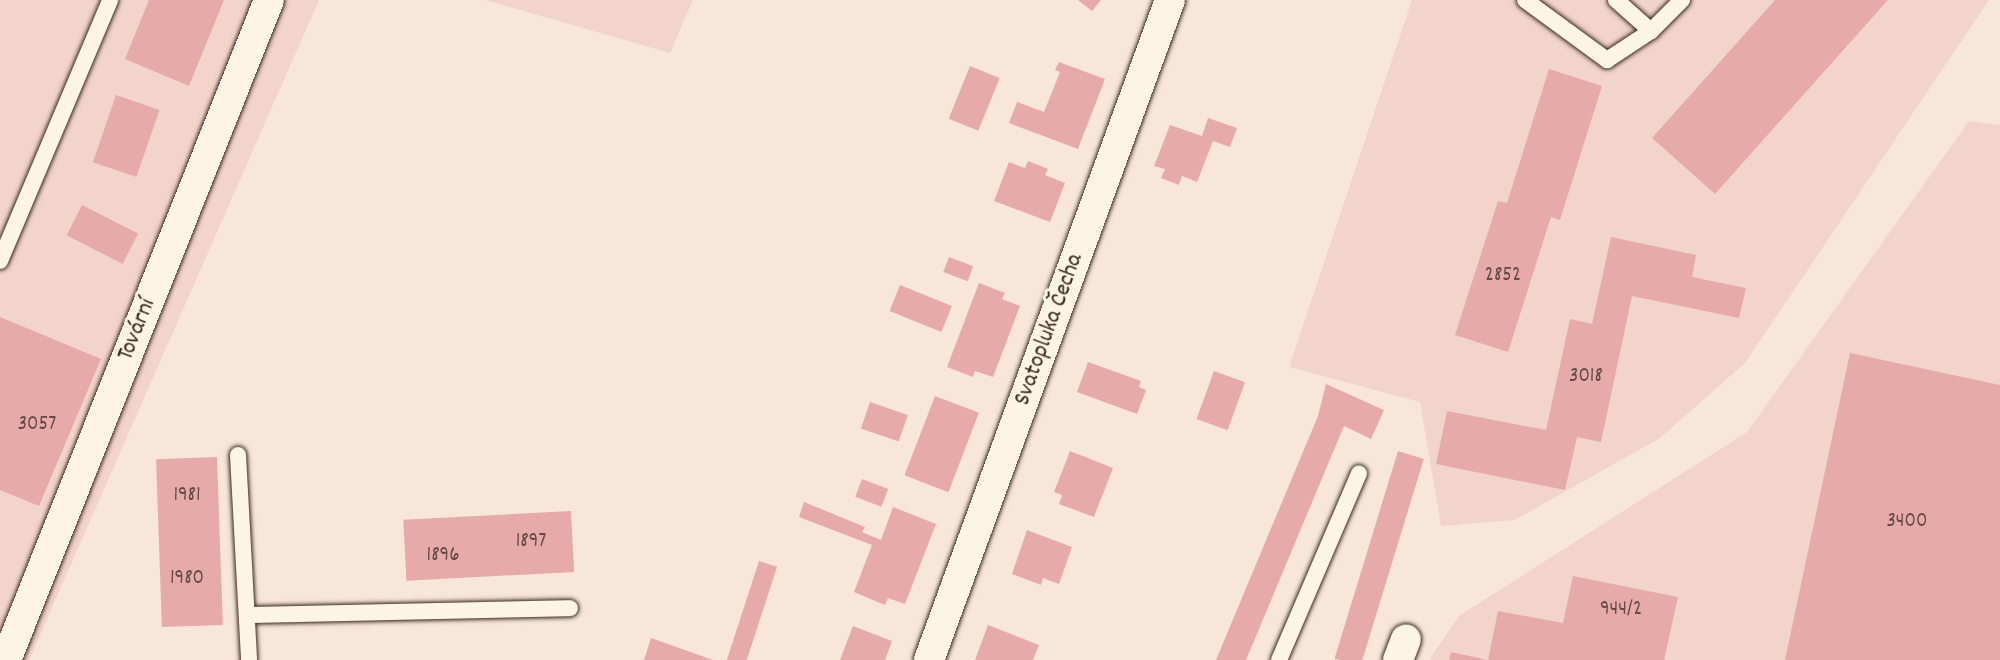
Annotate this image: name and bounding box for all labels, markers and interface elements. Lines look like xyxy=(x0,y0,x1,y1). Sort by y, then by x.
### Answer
street label: Svatopluka Čecha xyxy=(1009,250,1091,410)
house number: 2852 xyxy=(1485,263,1521,289)
street label: Tovární xyxy=(113,295,163,365)
house number: 3018 xyxy=(1569,364,1603,390)
house number: 3057 xyxy=(18,412,56,438)
house number: 1981 xyxy=(173,483,201,509)
house number: 3400 xyxy=(1887,509,1927,535)
house number: 1897 xyxy=(516,529,546,555)
house number: 1896 xyxy=(427,543,459,569)
house number: 1980 xyxy=(170,566,204,592)
house number: 944/2 xyxy=(1600,597,1642,623)

